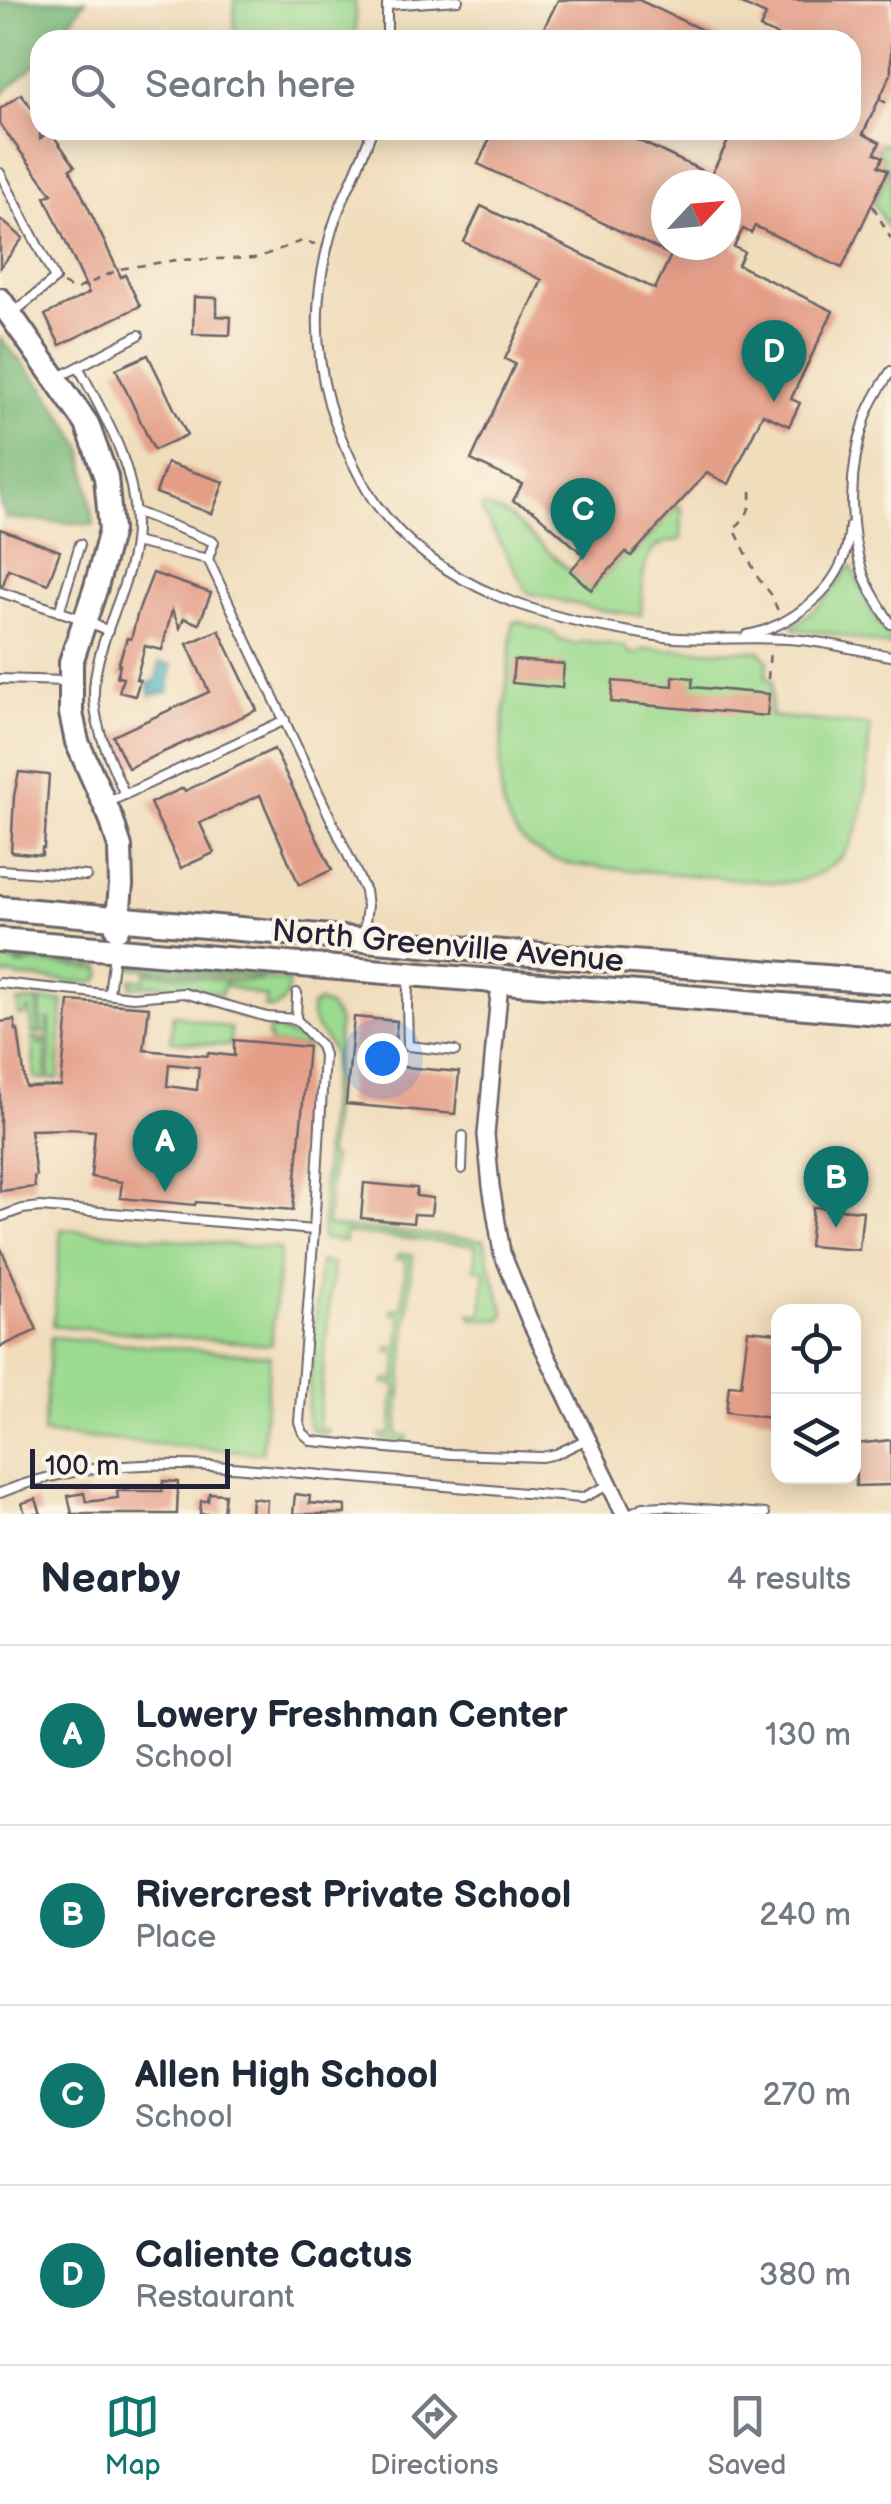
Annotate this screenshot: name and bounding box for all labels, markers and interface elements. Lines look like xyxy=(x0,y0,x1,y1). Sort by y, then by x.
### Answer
search box xyxy=(30,30,861,140)
icon: search xyxy=(65,58,120,113)
text: Search here xyxy=(145,63,356,108)
north arrow xyxy=(651,170,741,260)
pin: D xyxy=(742,320,806,402)
pin: C xyxy=(550,478,616,560)
street label: North Greenville Avenue xyxy=(270,912,625,981)
your location xyxy=(357,1033,408,1084)
pin: A xyxy=(132,1110,198,1192)
pin: B xyxy=(804,1146,868,1228)
map controls xyxy=(771,1304,861,1484)
button: locate xyxy=(771,1304,861,1394)
button: layers xyxy=(771,1394,861,1484)
scale bar xyxy=(30,1444,230,1488)
text: 100 m xyxy=(45,1450,119,1483)
text: Nearby xyxy=(40,1554,180,1605)
text: 4 results xyxy=(727,1560,851,1599)
text: Lowery Freshman Center xyxy=(135,1693,568,1738)
text: A xyxy=(63,1716,82,1755)
text: 130 m xyxy=(765,1716,851,1755)
text: School xyxy=(135,1738,233,1777)
text: Rivercrest Private School xyxy=(135,1873,571,1918)
text: B xyxy=(61,1896,84,1935)
text: 240 m xyxy=(759,1896,851,1935)
text: Place xyxy=(135,1918,216,1957)
text: Allen High School xyxy=(135,2053,438,2098)
text: C xyxy=(61,2076,84,2115)
text: 270 m xyxy=(762,2076,851,2115)
text: School xyxy=(135,2098,233,2137)
text: Caliente Cactus xyxy=(135,2233,412,2278)
text: D xyxy=(61,2256,84,2295)
text: 380 m xyxy=(759,2256,851,2295)
text: Restaurant xyxy=(135,2278,294,2317)
tab: Map xyxy=(105,2389,161,2482)
tab: Directions xyxy=(370,2389,499,2482)
tab: Saved xyxy=(708,2389,786,2482)

